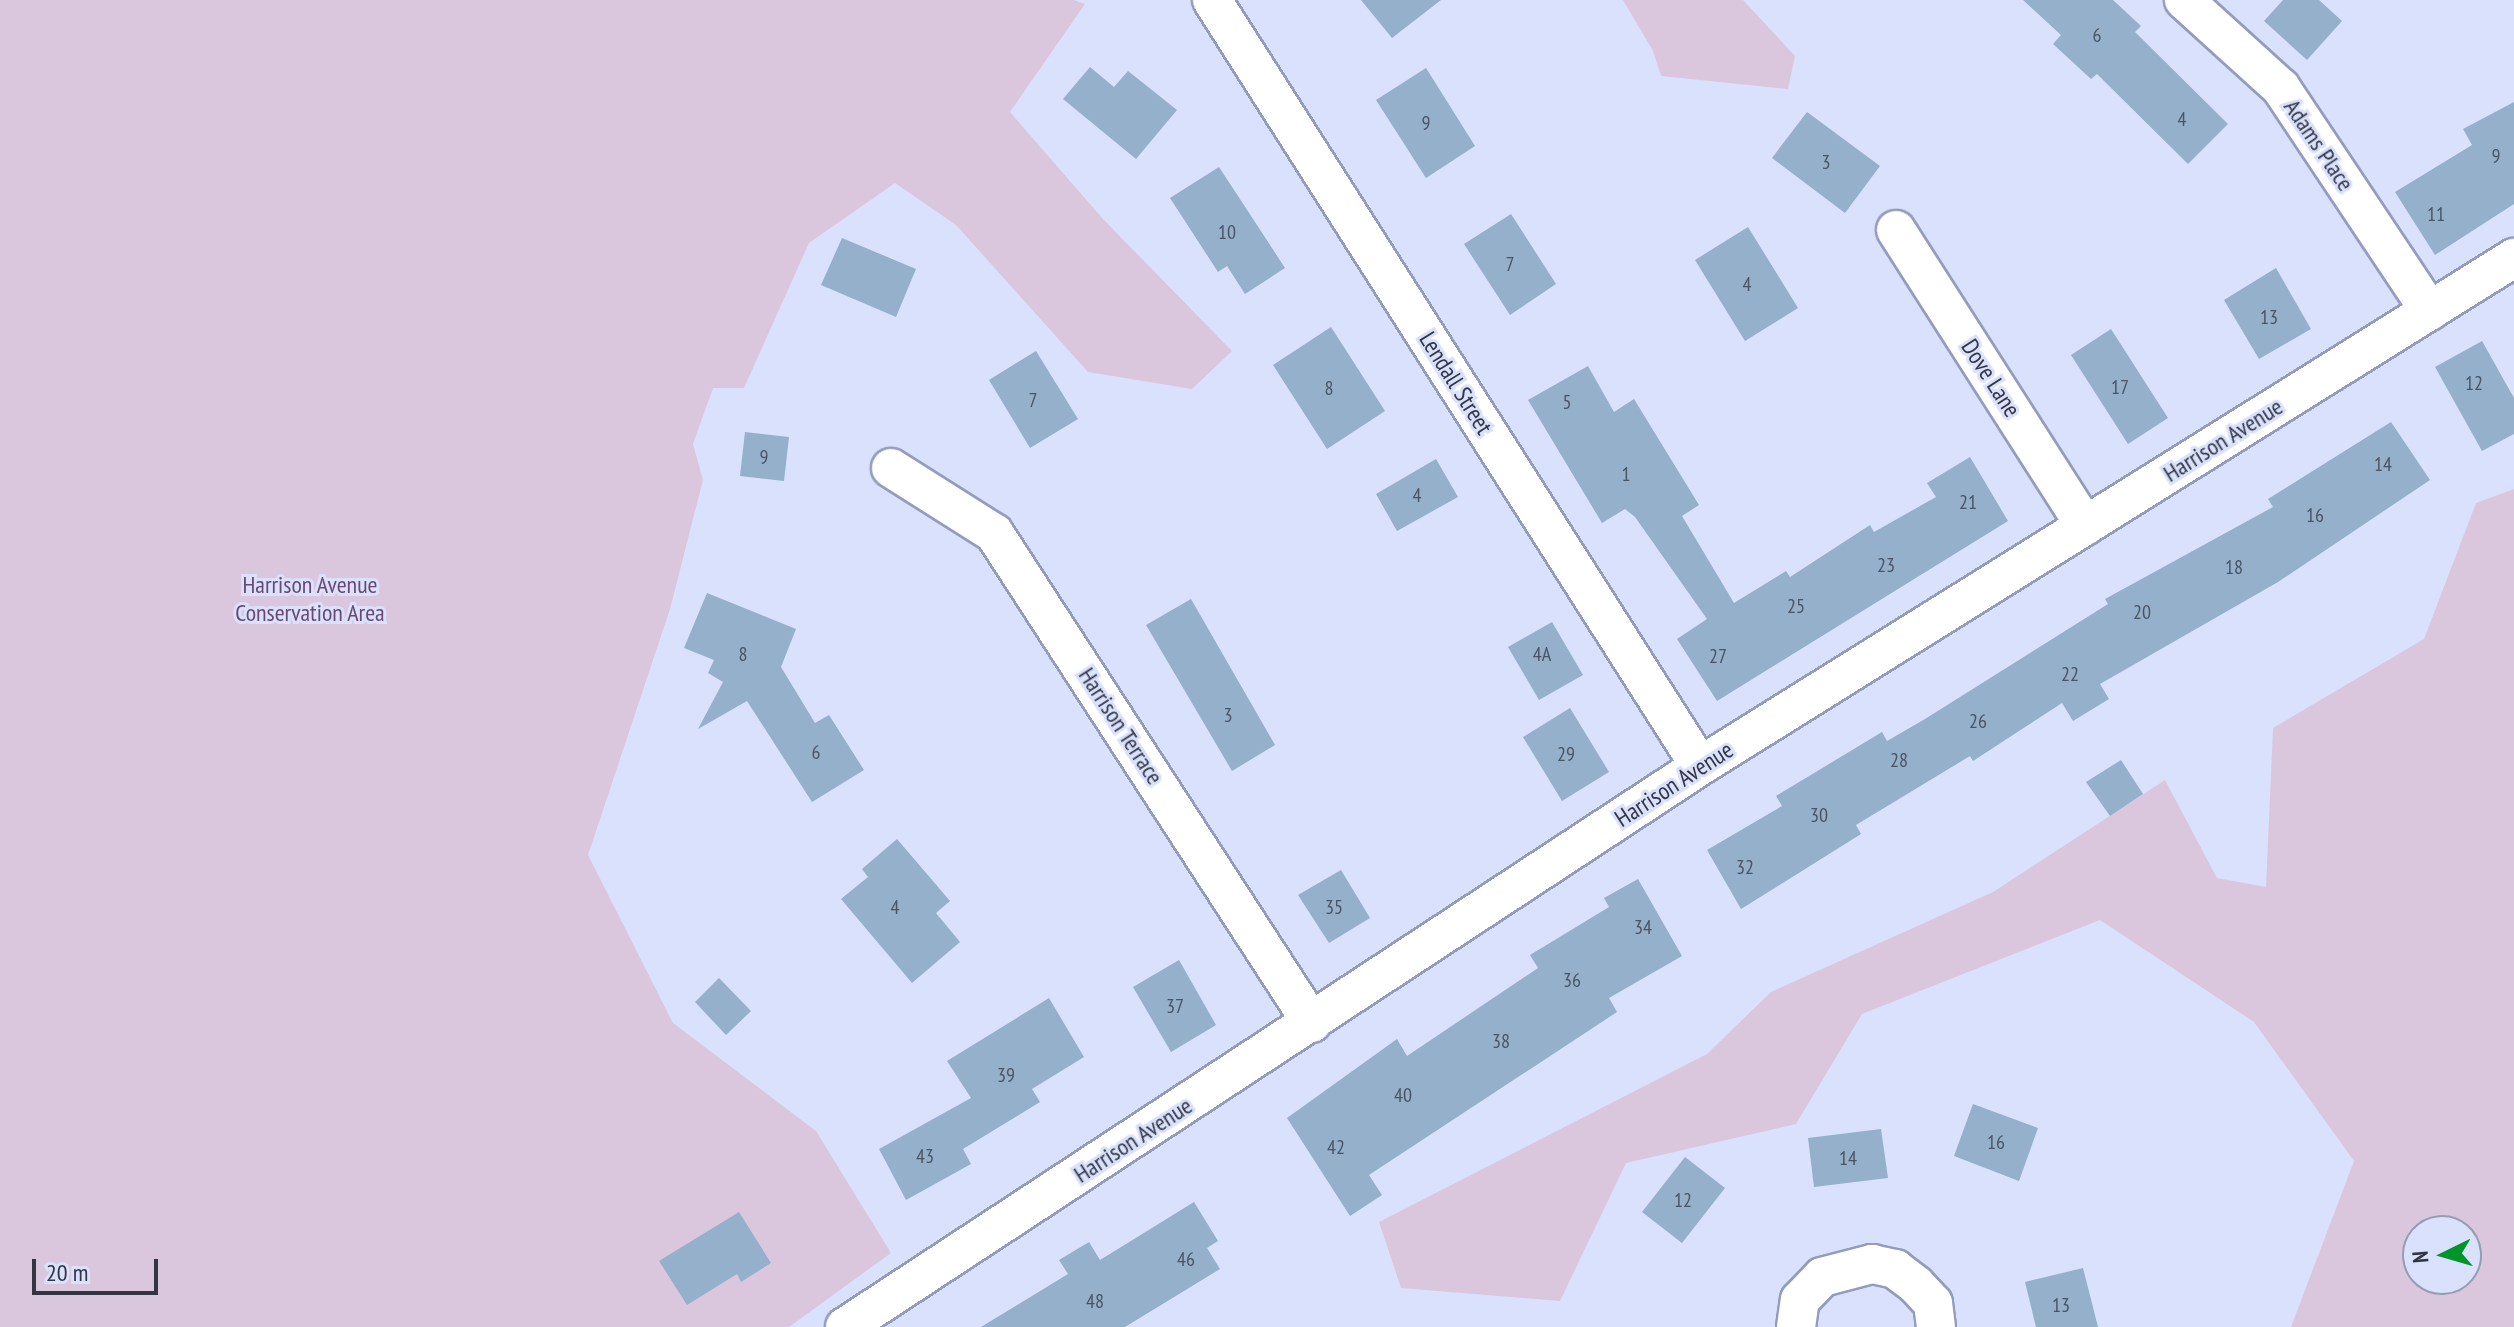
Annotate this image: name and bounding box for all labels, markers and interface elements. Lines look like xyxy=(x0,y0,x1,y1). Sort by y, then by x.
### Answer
house number: 6 xyxy=(2093,23,2101,47)
street label: Adams Place xyxy=(2278,94,2360,196)
house number: 4 xyxy=(2178,107,2186,131)
house number: 9 xyxy=(1422,111,1430,135)
house number: 9 xyxy=(2492,144,2500,168)
house number: 3 xyxy=(1822,150,1830,174)
house number: 11 xyxy=(2427,202,2445,226)
house number: 10 xyxy=(1218,220,1236,244)
house number: 7 xyxy=(1506,252,1514,276)
house number: 4 xyxy=(1743,272,1751,296)
house number: 13 xyxy=(2260,305,2278,329)
street label: Lendall Street xyxy=(1413,326,1499,440)
street label: Dove Lane xyxy=(1955,334,2027,422)
house number: 12 xyxy=(2465,371,2483,395)
house number: 17 xyxy=(2111,375,2129,399)
house number: 8 xyxy=(1325,376,1333,400)
house number: 7 xyxy=(1029,388,1037,412)
house number: 5 xyxy=(1563,390,1571,414)
street label: Harrison Avenue xyxy=(2158,392,2288,488)
house number: 9 xyxy=(760,445,768,469)
house number: 14 xyxy=(2374,452,2392,476)
house number: 1 xyxy=(1622,462,1630,486)
house number: 4 xyxy=(1413,483,1421,507)
house number: 21 xyxy=(1959,490,1977,514)
house number: 16 xyxy=(2306,503,2324,527)
house number: 23 xyxy=(1877,553,1895,577)
house number: 18 xyxy=(2225,555,2243,579)
park label: Harrison Avenue Conservation Area xyxy=(235,571,385,627)
house number: 25 xyxy=(1787,594,1805,618)
house number: 20 xyxy=(2133,600,2151,624)
house number: 8 xyxy=(739,642,747,666)
house number: 4A xyxy=(1533,642,1551,666)
house number: 27 xyxy=(1709,644,1727,668)
street label: Harrison Terrace xyxy=(1072,662,1170,790)
house number: 22 xyxy=(2061,662,2079,686)
house number: 3 xyxy=(1224,703,1232,727)
house number: 26 xyxy=(1969,709,1987,733)
street label: Harrison Avenue xyxy=(1609,735,1739,833)
house number: 6 xyxy=(812,740,820,764)
house number: 29 xyxy=(1557,742,1575,766)
house number: 28 xyxy=(1890,748,1908,772)
house number: 30 xyxy=(1810,803,1828,827)
house number: 32 xyxy=(1736,855,1754,879)
house number: 4 xyxy=(891,895,899,919)
house number: 35 xyxy=(1325,895,1343,919)
house number: 34 xyxy=(1634,915,1652,939)
house number: 36 xyxy=(1563,968,1581,992)
house number: 37 xyxy=(1166,994,1184,1018)
house number: 38 xyxy=(1492,1029,1510,1053)
house number: 39 xyxy=(997,1063,1015,1087)
house number: 40 xyxy=(1394,1083,1412,1107)
street label: Harrison Avenue xyxy=(1068,1091,1198,1189)
house number: 16 xyxy=(1987,1130,2005,1154)
house number: 42 xyxy=(1327,1135,1345,1159)
house number: 43 xyxy=(916,1144,934,1168)
house number: 14 xyxy=(1839,1146,1857,1170)
house number: 12 xyxy=(1674,1188,1692,1212)
north arrow xyxy=(2402,1215,2482,1295)
scale bar xyxy=(36,1243,162,1293)
house number: 46 xyxy=(1177,1247,1195,1271)
text: N xyxy=(2406,1250,2435,1264)
text: 20 m xyxy=(46,1257,88,1288)
house number: 48 xyxy=(1086,1289,1104,1313)
house number: 13 xyxy=(2052,1293,2070,1317)

